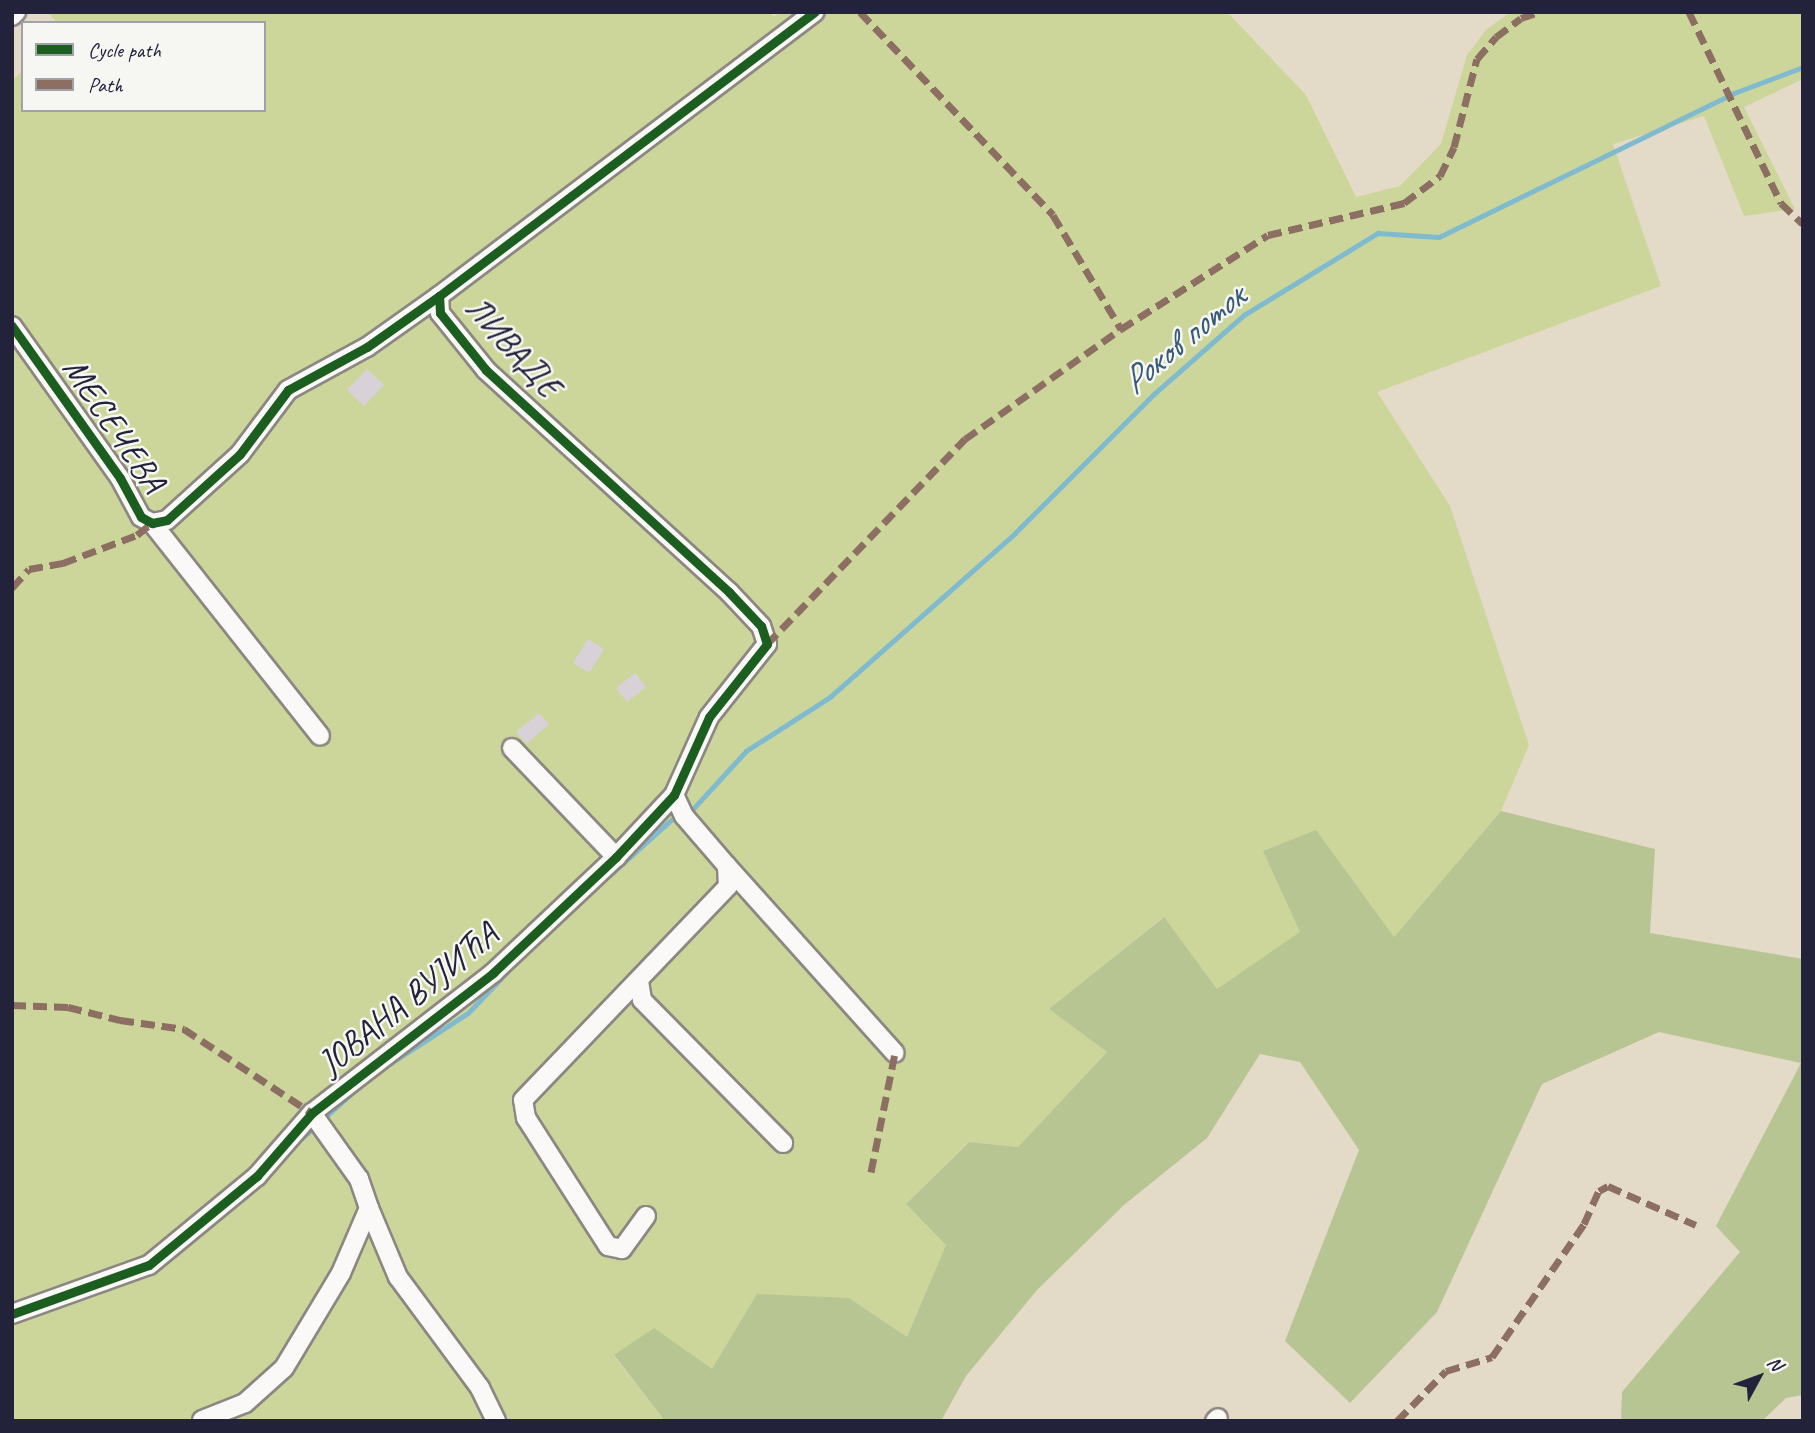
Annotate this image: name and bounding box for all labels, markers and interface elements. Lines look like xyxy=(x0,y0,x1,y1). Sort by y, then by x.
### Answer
legend xyxy=(21,21,266,112)
text: Cycle path xyxy=(88,37,161,63)
text: Path xyxy=(88,72,123,98)
water label: Роков поток xyxy=(1111,273,1255,405)
street label: ЛИВАДЕ xyxy=(456,287,570,407)
street label: МЕСЕЧЕВА xyxy=(54,349,174,501)
street label: ЈОВАНА ВУЈИЋА xyxy=(310,914,506,1084)
north arrow xyxy=(1724,1342,1794,1412)
text: N xyxy=(1762,1351,1788,1376)

